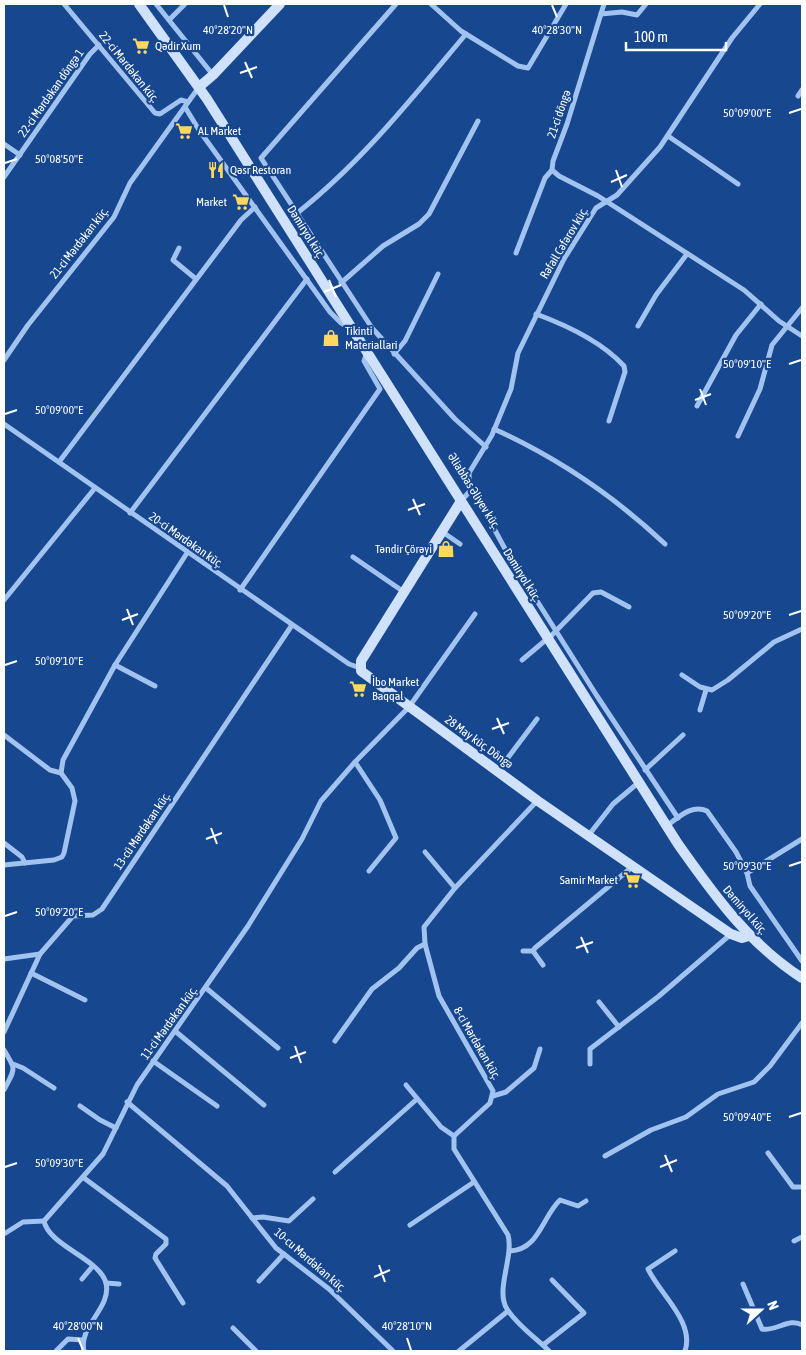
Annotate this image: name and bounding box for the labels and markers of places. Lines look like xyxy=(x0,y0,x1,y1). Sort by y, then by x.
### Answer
supermarket icon: Qədir Xum xyxy=(131,36,151,56)
place label: Qədir Xum xyxy=(155,39,201,53)
supermarket icon: AL Market xyxy=(174,121,194,141)
place label: AL Market xyxy=(198,124,242,138)
restaurant icon: Qəsr Restoran xyxy=(206,160,226,180)
place label: Qəsr Restoran xyxy=(230,163,291,177)
supermarket icon: Market xyxy=(231,192,251,212)
place label: Market xyxy=(196,195,228,209)
place label: Tikinti Materiallari xyxy=(345,324,398,352)
shop icon: Tikinti Materiallari xyxy=(321,328,341,348)
shop icon: Təndir Çörəyi xyxy=(436,539,456,559)
place label: Təndir Çörəyi xyxy=(375,542,432,556)
place label: İbo Market Baqqal xyxy=(372,675,420,703)
supermarket icon: İbo Market Baqqal xyxy=(348,679,368,699)
supermarket icon: Samir Market xyxy=(622,870,642,890)
place label: Samir Market xyxy=(560,873,619,887)

